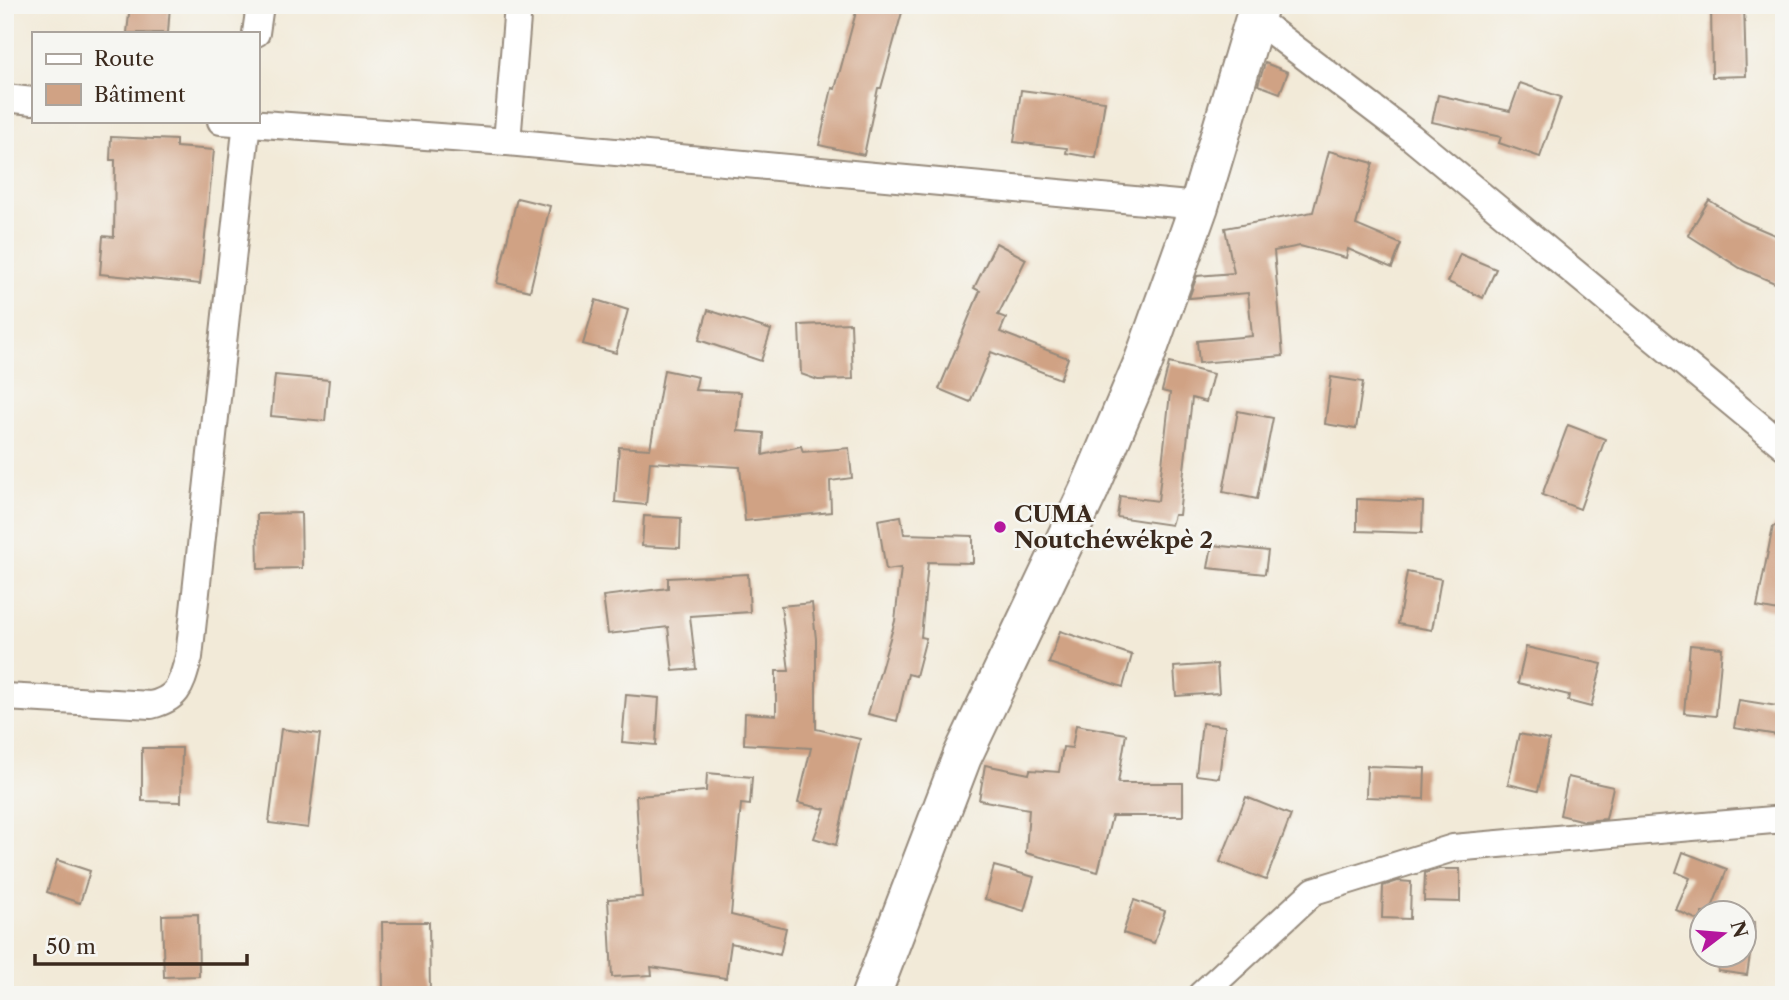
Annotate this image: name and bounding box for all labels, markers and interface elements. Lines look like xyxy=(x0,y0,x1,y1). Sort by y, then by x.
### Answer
legend xyxy=(32,32,259,122)
text: Route xyxy=(94,46,154,71)
text: Bâtiment xyxy=(94,82,186,107)
place label: CUMA Noutchéwékpè 2 xyxy=(1014,500,1213,554)
marker: CUMA Noutchéwékpè 2 xyxy=(992,519,1008,535)
north arrow xyxy=(1688,898,1758,968)
text: N xyxy=(1726,918,1752,941)
scale bar xyxy=(35,923,247,967)
text: 50 m xyxy=(46,934,96,959)

